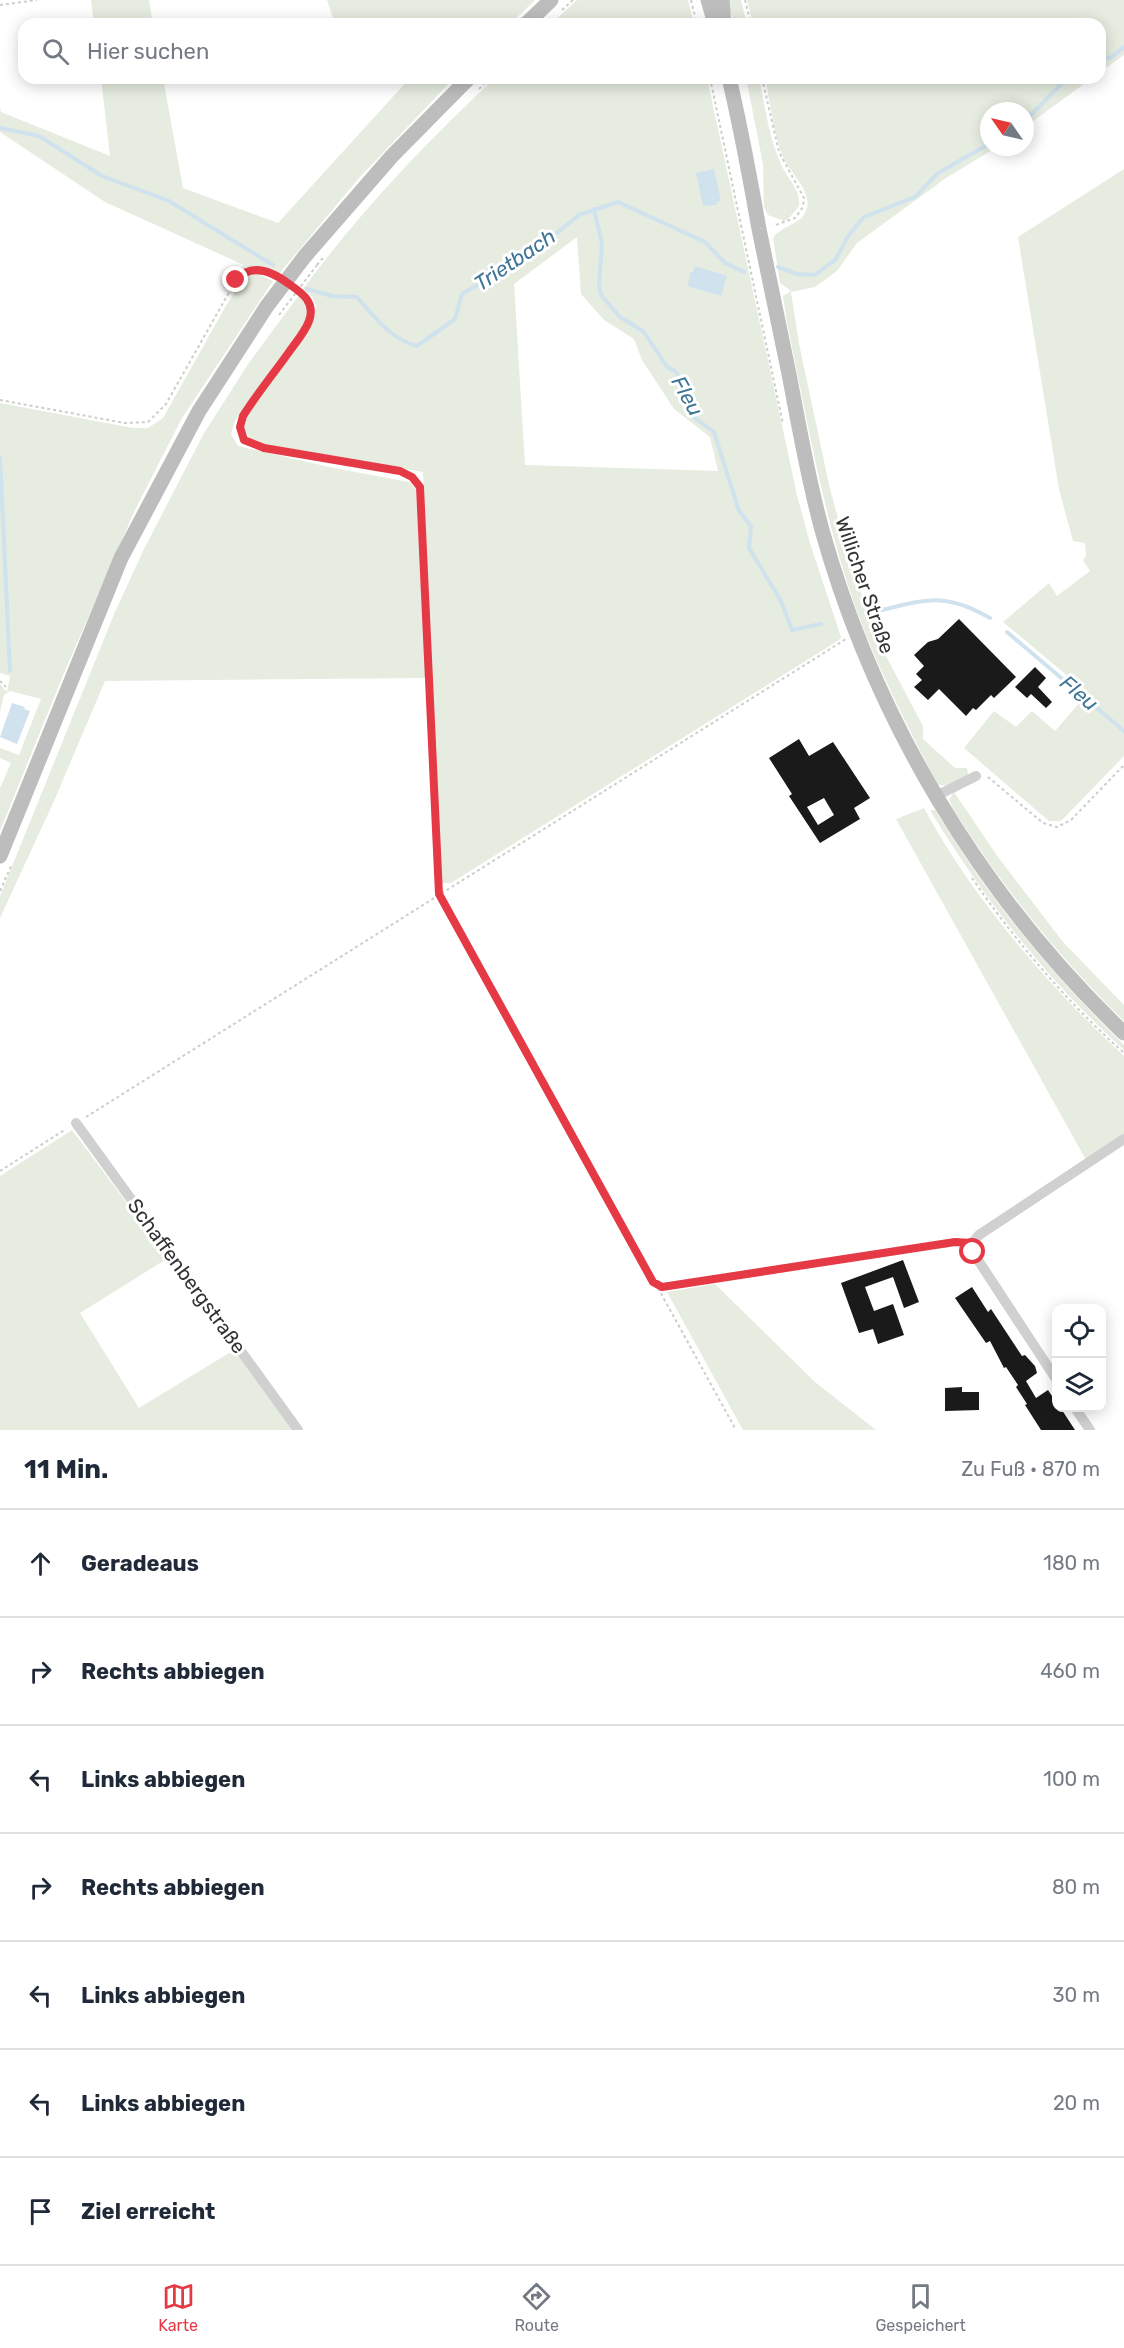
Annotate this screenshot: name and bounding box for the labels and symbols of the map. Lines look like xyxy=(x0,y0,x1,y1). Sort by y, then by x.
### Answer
north arrow xyxy=(980,102,1034,156)
water label: Trietbach xyxy=(469,223,560,296)
route end xyxy=(222,266,248,292)
water label: Fleu xyxy=(666,371,709,420)
street label: Willicher Straße xyxy=(830,513,900,657)
water label: Fleu xyxy=(1055,670,1104,716)
street label: Schaffenbergstraße xyxy=(123,1194,251,1358)
route start xyxy=(959,1238,985,1264)

